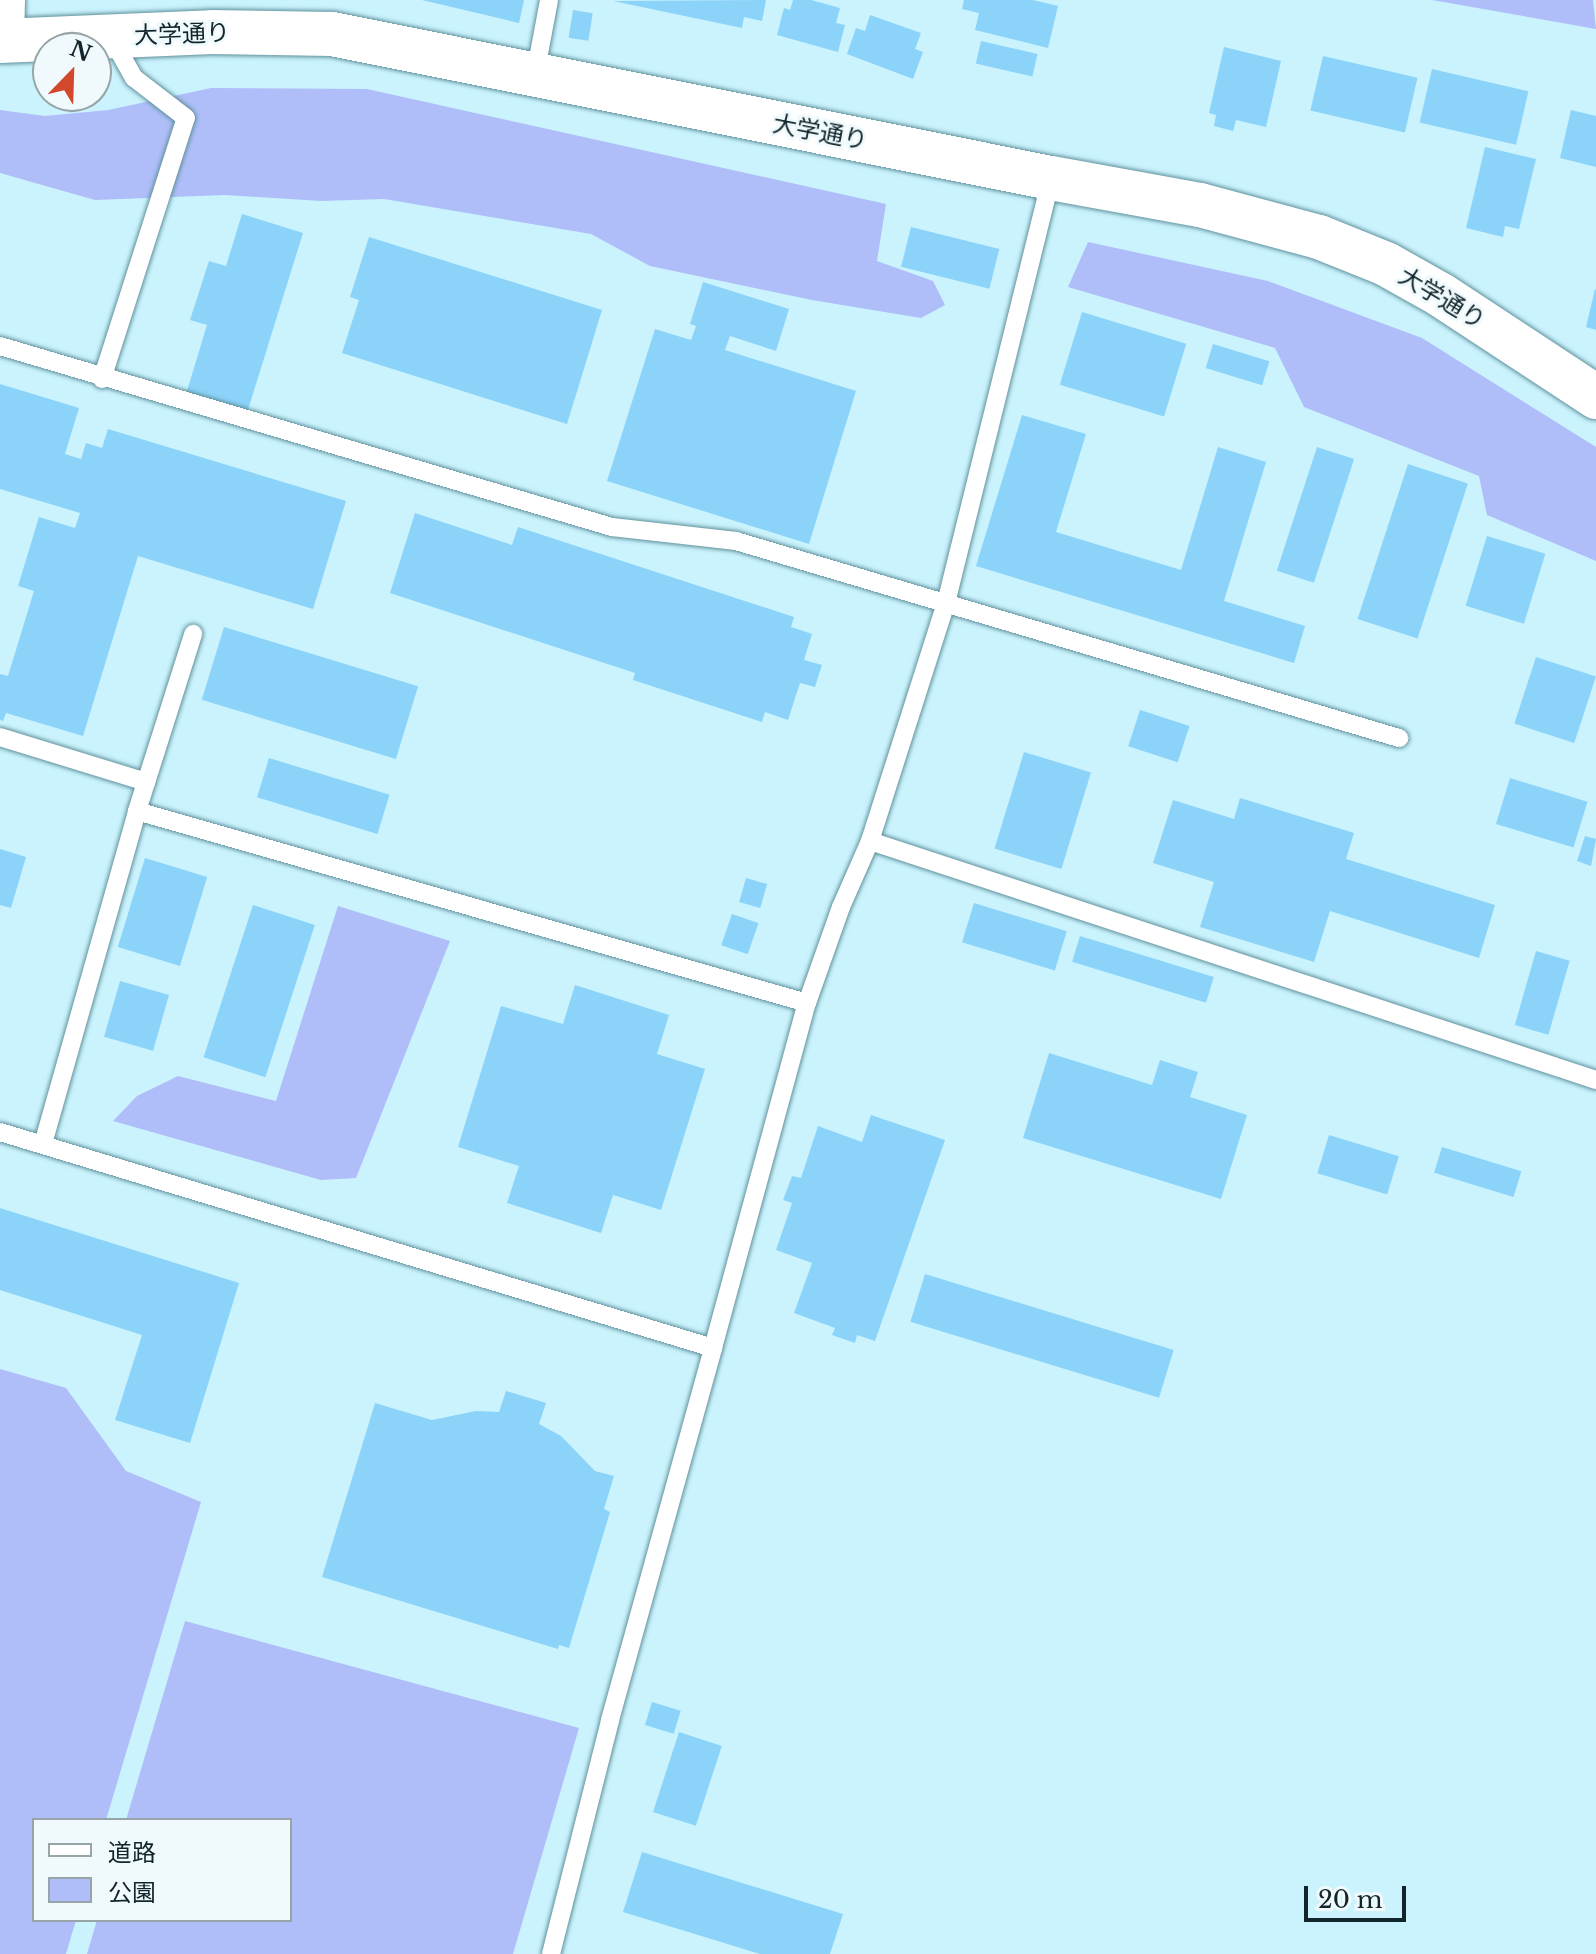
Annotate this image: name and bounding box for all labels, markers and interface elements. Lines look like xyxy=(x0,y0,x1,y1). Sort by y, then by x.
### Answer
street label: 大学通り xyxy=(134,18,230,50)
north arrow xyxy=(32,32,112,112)
text: N xyxy=(66,35,96,68)
street label: 大学通り xyxy=(770,109,870,155)
street label: 大学通り xyxy=(1393,261,1491,335)
legend xyxy=(32,1818,292,1922)
text: 道路 xyxy=(108,1838,156,1867)
scale bar xyxy=(1308,1870,1410,1920)
text: 公園 xyxy=(108,1878,156,1907)
text: 20 m xyxy=(1318,1885,1383,1914)

